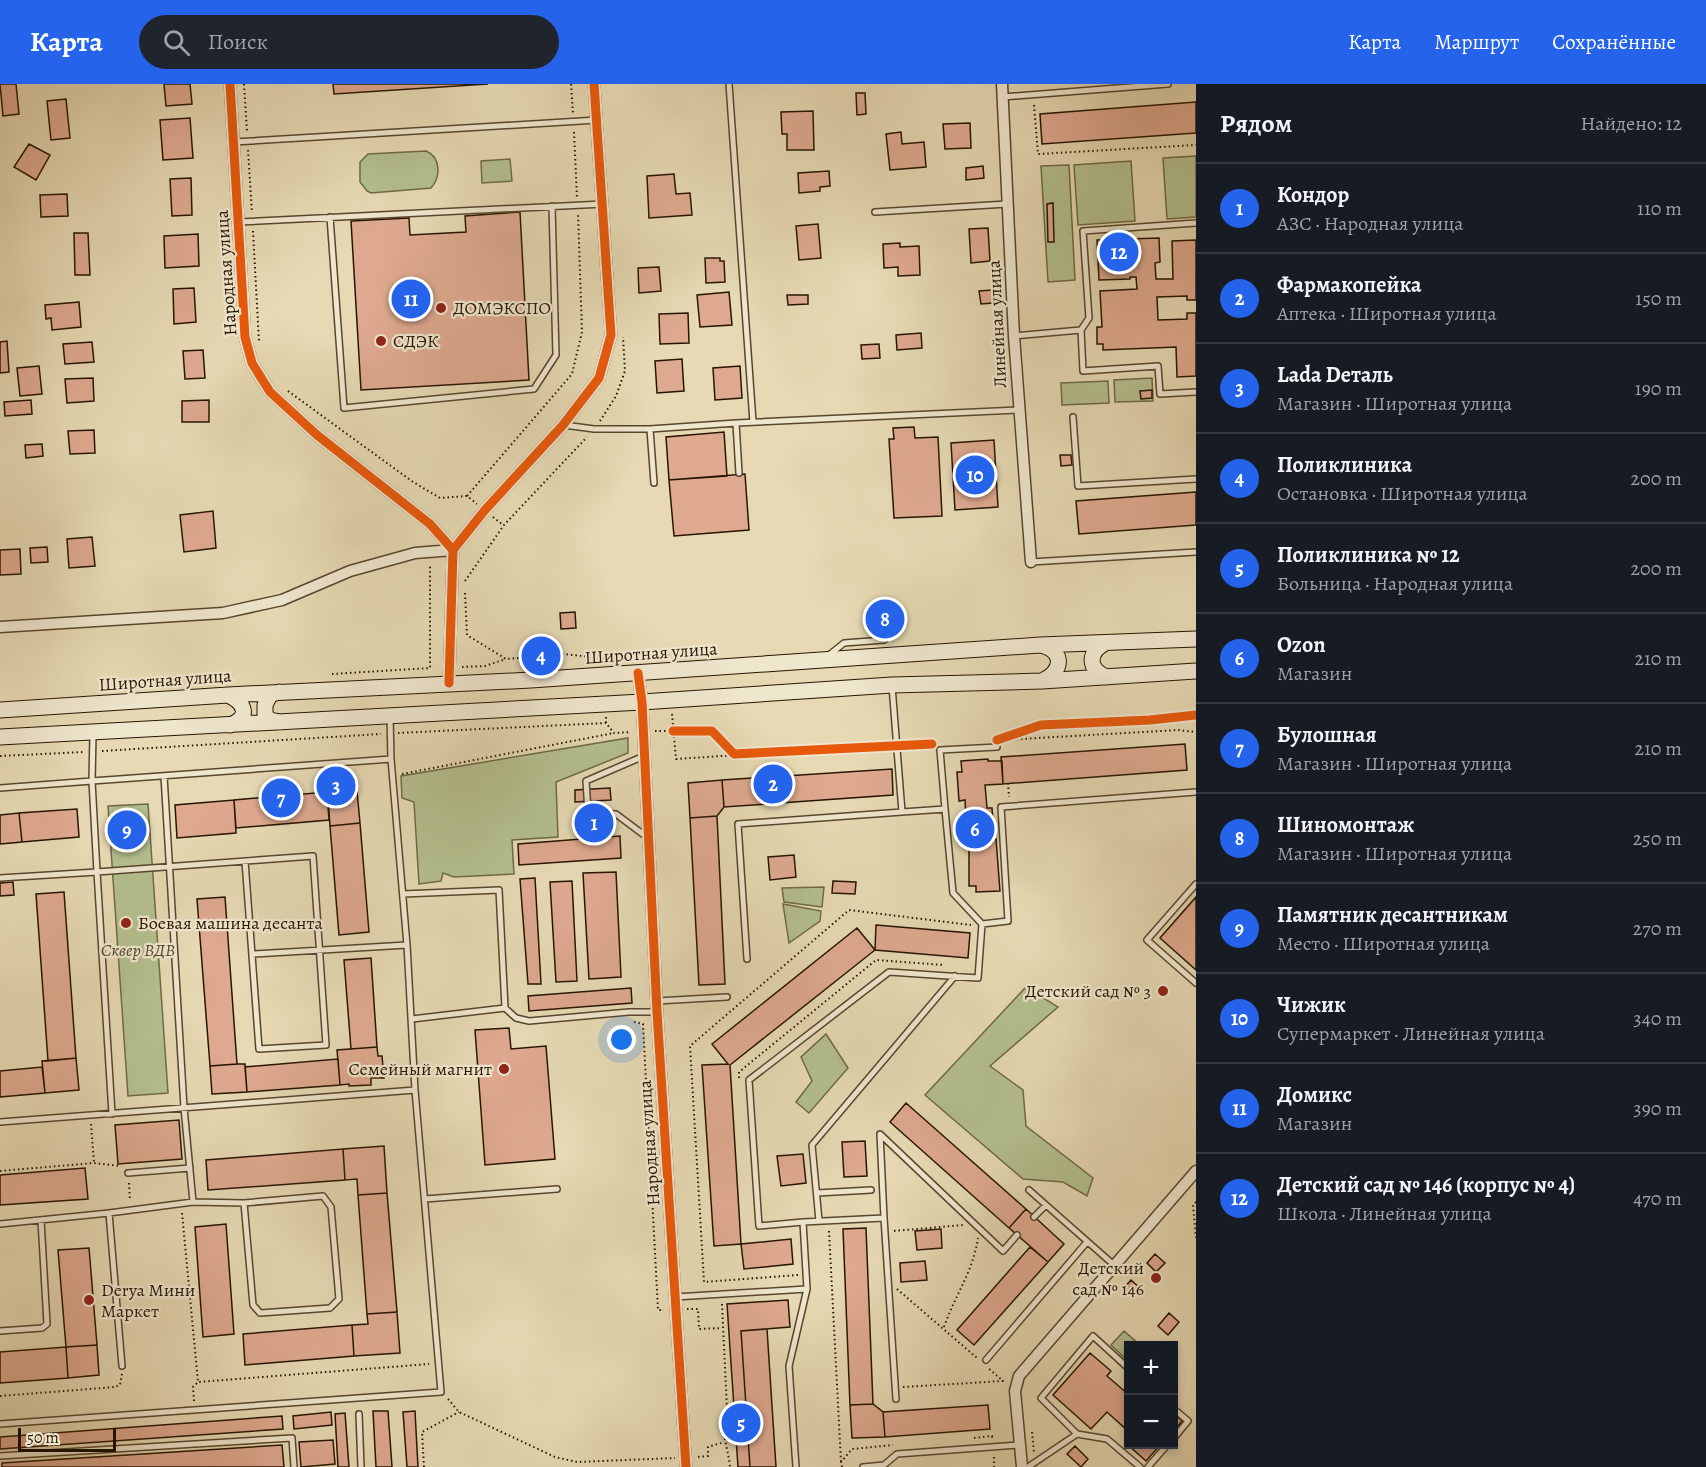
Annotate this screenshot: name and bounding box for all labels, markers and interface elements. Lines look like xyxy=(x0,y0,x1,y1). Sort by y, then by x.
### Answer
search box xyxy=(139,15,559,69)
text: Карта xyxy=(30,23,103,61)
icon: search xyxy=(160,26,193,59)
text: Поиск xyxy=(208,27,268,57)
text: Карта xyxy=(1348,28,1401,56)
text: Маршрут xyxy=(1434,28,1519,56)
text: Сохранённые xyxy=(1552,28,1676,56)
text: Рядом xyxy=(1220,106,1292,141)
text: Найдено: 12 xyxy=(1581,110,1682,137)
text: Кондор xyxy=(1277,180,1349,210)
text: 1 xyxy=(1236,195,1243,222)
text: 110 m xyxy=(1637,195,1682,222)
street label: Народная улица xyxy=(210,209,242,337)
text: АЗС · Народная улица xyxy=(1277,210,1464,237)
pin: 12 xyxy=(1100,230,1138,274)
street label: Линейная улица xyxy=(982,259,1012,389)
text: Фармакопейка xyxy=(1277,270,1421,300)
pin: 11 xyxy=(392,276,430,322)
text: 2 xyxy=(1235,285,1244,312)
text: 150 m xyxy=(1635,285,1682,312)
place label: ДОМЭКСПО xyxy=(453,296,551,320)
text: Аптека · Широтная улица xyxy=(1277,300,1497,327)
marker: ДОМЭКСПО xyxy=(434,301,448,315)
place label: СДЭК xyxy=(393,329,439,353)
marker: СДЭК xyxy=(374,334,388,348)
text: Lada Dеталь xyxy=(1277,360,1393,390)
text: 3 xyxy=(1235,375,1244,402)
text: 190 m xyxy=(1635,375,1682,402)
text: Магазин · Широтная улица xyxy=(1277,390,1512,417)
text: Поликлиника xyxy=(1277,450,1412,480)
pin: 10 xyxy=(956,452,994,498)
text: 4 xyxy=(1235,465,1244,492)
text: 200 m xyxy=(1631,465,1682,492)
text: Остановка · Широтная улица xyxy=(1277,480,1528,507)
text: Поликлиника № 12 xyxy=(1277,540,1460,570)
text: 5 xyxy=(1235,555,1244,582)
text: 200 m xyxy=(1631,555,1682,582)
text: Больница · Народная улица xyxy=(1277,570,1513,597)
pin: 8 xyxy=(866,596,904,642)
text: Ozon xyxy=(1277,630,1326,660)
pin: 4 xyxy=(522,634,560,678)
street label: Широтная улица xyxy=(584,636,719,670)
text: 6 xyxy=(1235,645,1244,672)
text: 210 m xyxy=(1634,645,1682,672)
text: Магазин xyxy=(1277,660,1352,687)
street label: Широтная улица xyxy=(98,663,233,697)
text: Булошная xyxy=(1277,720,1377,750)
text: 7 xyxy=(1235,735,1244,762)
text: 210 m xyxy=(1634,735,1682,762)
text: Магазин · Широтная улица xyxy=(1277,750,1512,777)
pin: 2 xyxy=(754,762,792,806)
pin: 3 xyxy=(316,764,356,808)
pin: 7 xyxy=(262,776,300,820)
pin: 1 xyxy=(574,800,614,846)
pin: 6 xyxy=(956,806,994,852)
pin: 9 xyxy=(108,808,146,852)
text: Шиномонтаж xyxy=(1277,810,1414,840)
text: 8 xyxy=(1235,825,1244,852)
text: 250 m xyxy=(1633,825,1682,852)
text: Магазин · Широтная улица xyxy=(1277,840,1512,867)
text: Памятник десантникам xyxy=(1277,900,1508,930)
place label: Боевая машина десанта xyxy=(138,911,324,935)
text: 9 xyxy=(1235,915,1244,942)
text: 270 m xyxy=(1633,915,1682,942)
marker: Боевая машина десанта xyxy=(119,916,133,930)
text: Место · Широтная улица xyxy=(1277,930,1490,957)
park label: Сквер ВДВ xyxy=(101,938,175,962)
place label: Детский сад № 3 xyxy=(1025,979,1151,1003)
marker: Детский сад № 3 xyxy=(1156,984,1170,998)
text: Чижик xyxy=(1277,990,1346,1020)
text: 10 xyxy=(1231,1005,1248,1032)
text: 340 m xyxy=(1633,1005,1682,1032)
text: Супермаркет · Линейная улица xyxy=(1277,1020,1545,1047)
your location xyxy=(607,1025,636,1054)
place label: Семейный магнит xyxy=(349,1057,492,1081)
marker: Семейный магнит xyxy=(497,1062,511,1076)
street label: Народная улица xyxy=(633,1079,665,1207)
text: Домикс xyxy=(1277,1080,1352,1110)
text: 11 xyxy=(1232,1095,1247,1122)
text: 390 m xyxy=(1633,1095,1682,1122)
text: Магазин xyxy=(1277,1110,1352,1137)
text: Детский сад № 146 (корпус № 4) xyxy=(1277,1170,1575,1200)
text: 12 xyxy=(1231,1185,1248,1212)
text: 470 m xyxy=(1633,1185,1682,1212)
text: Школа · Линейная улица xyxy=(1277,1200,1492,1227)
place label: Детский сад № 146 xyxy=(1072,1256,1144,1301)
marker: Детский сад № 146 xyxy=(1149,1271,1163,1285)
place label: Derya Мини Маркет xyxy=(101,1278,195,1323)
marker: Derya Мини Маркет xyxy=(82,1293,96,1307)
map controls xyxy=(1124,1341,1178,1449)
button: + xyxy=(1124,1341,1178,1395)
button: − xyxy=(1124,1395,1178,1449)
pin: 5 xyxy=(722,1400,760,1446)
scale bar xyxy=(18,1425,116,1452)
text: 50 m xyxy=(27,1427,59,1449)

